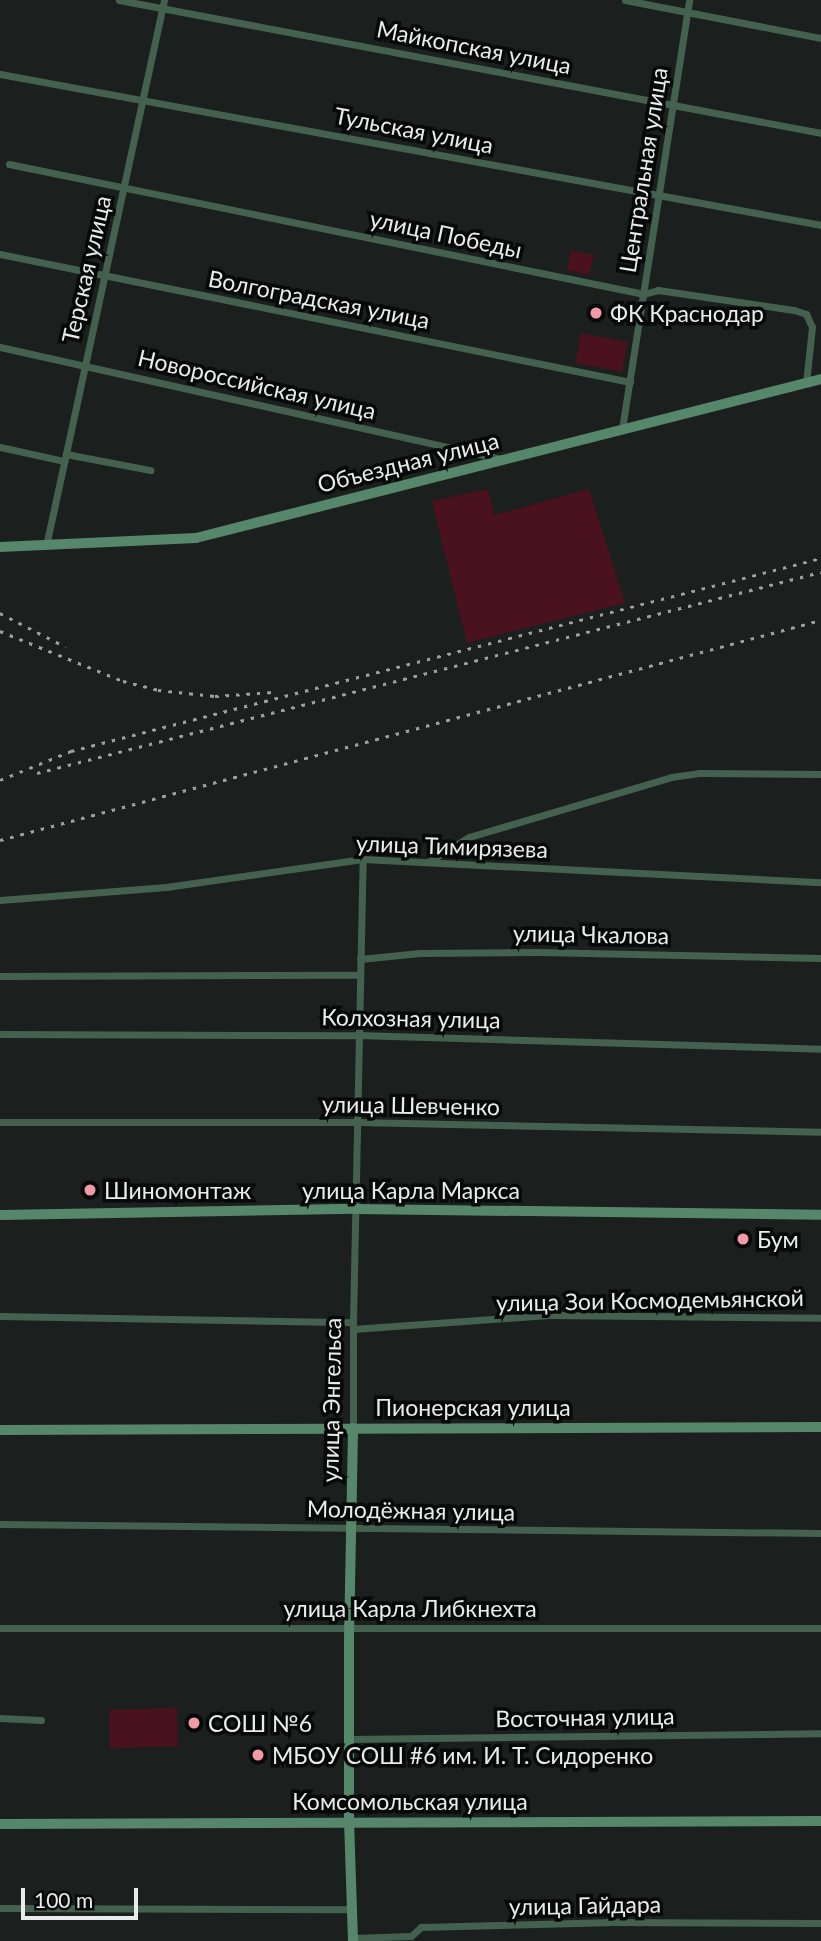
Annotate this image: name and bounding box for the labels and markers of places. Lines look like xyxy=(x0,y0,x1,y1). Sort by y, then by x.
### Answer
place label: ФК Краснодар xyxy=(610,299,764,327)
marker: ФК Краснодар xyxy=(588,305,604,321)
place label: Шиномонтаж xyxy=(104,1176,251,1204)
marker: Шиномонтаж xyxy=(82,1182,98,1198)
place label: Бум xyxy=(757,1225,799,1253)
marker: Бум xyxy=(735,1231,751,1247)
place label: СОШ №6 xyxy=(208,1709,312,1737)
marker: СОШ №6 xyxy=(186,1715,202,1731)
place label: МБОУ СОШ #6 им. И. Т. Сидоренко xyxy=(272,1741,653,1769)
marker: МБОУ СОШ #6 им. И. Т. Сидоренко xyxy=(250,1747,266,1763)

